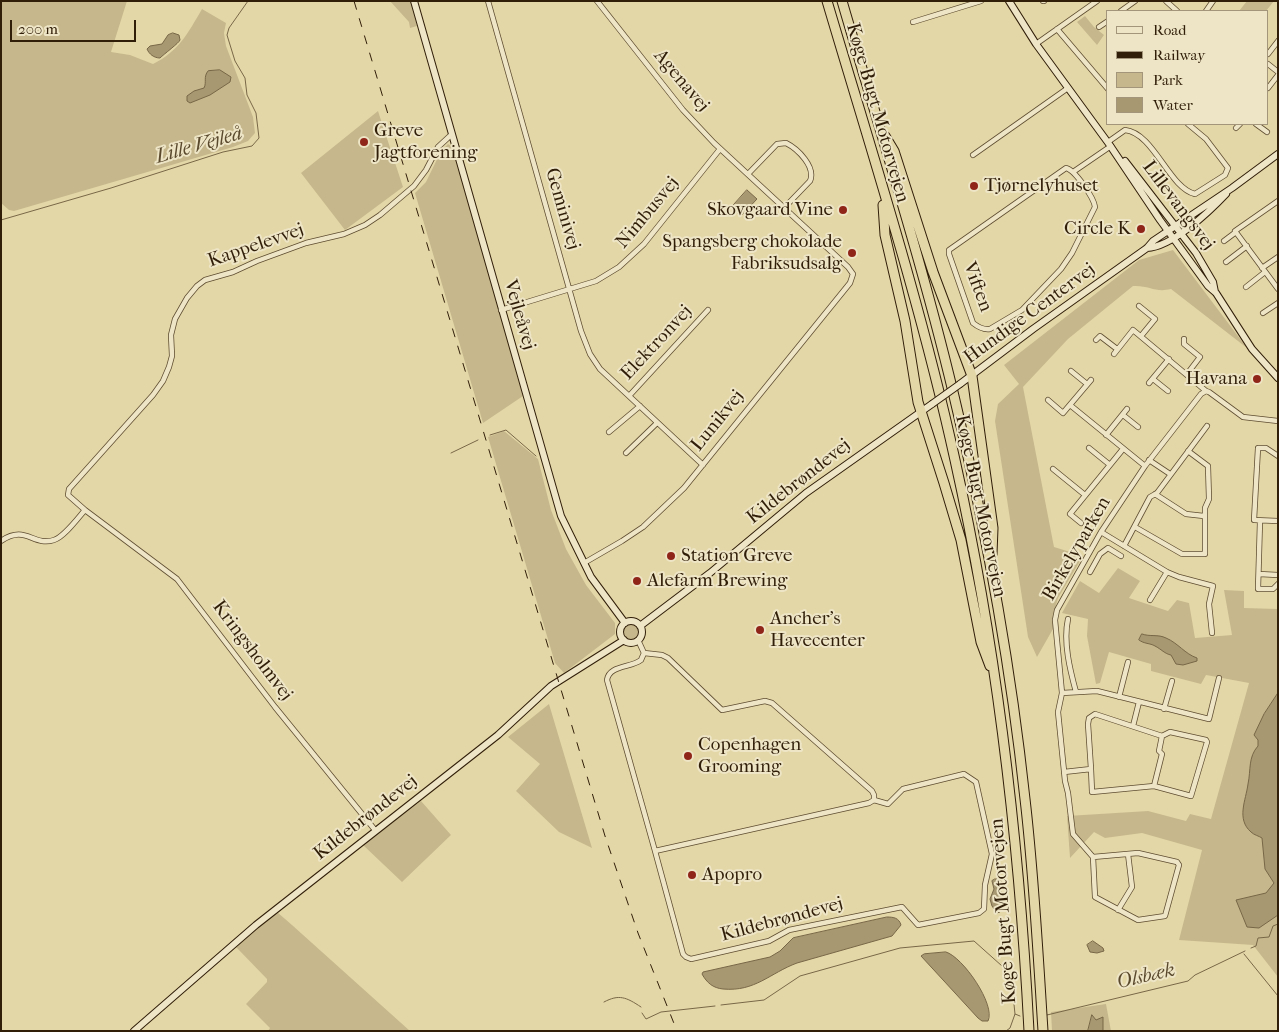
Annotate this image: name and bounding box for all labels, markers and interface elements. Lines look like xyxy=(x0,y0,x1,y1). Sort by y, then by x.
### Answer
scale bar xyxy=(12,10,139,42)
legend xyxy=(1106,10,1269,125)
text: 200 m xyxy=(18,20,58,38)
street label: Køge Bugt Motorvejen xyxy=(840,20,914,206)
text: Road xyxy=(1153,21,1186,39)
street label: Agenavej xyxy=(648,45,714,117)
text: Railway xyxy=(1153,46,1205,64)
text: Park xyxy=(1153,71,1183,89)
text: Water xyxy=(1153,96,1193,114)
place label: Greve Jagtforening xyxy=(374,120,477,164)
water label: Lille Vejleå xyxy=(153,122,245,170)
marker: Greve Jagtforening xyxy=(358,136,370,148)
street label: Lillevangsvej xyxy=(1137,157,1219,255)
street label: Geminivej xyxy=(539,165,585,253)
street label: Nimbusvej xyxy=(611,173,685,253)
place label: Tjørnelyhuset xyxy=(984,175,1099,197)
marker: Tjørnelyhuset xyxy=(968,180,980,192)
place label: Skovgaard Vine xyxy=(707,199,833,221)
marker: Skovgaard Vine xyxy=(837,204,849,216)
place label: Circle K xyxy=(1064,218,1131,240)
street label: Kappelevvej xyxy=(205,219,307,273)
marker: Circle K xyxy=(1135,223,1147,235)
place label: Spangsberg chokolade Fabriksudsalg xyxy=(662,231,842,275)
marker: Spangsberg chokolade Fabriksudsalg xyxy=(846,247,858,259)
street label: Viften xyxy=(957,259,997,315)
street label: Hundige Centervej xyxy=(960,259,1100,369)
street label: Vejleåvej xyxy=(498,277,540,353)
street label: Elektronvej xyxy=(617,301,697,385)
place label: Havana xyxy=(1186,368,1247,390)
marker: Havana xyxy=(1251,373,1263,385)
street label: Lunikvej xyxy=(686,386,750,456)
street label: Køge Bugt Motorvejen xyxy=(950,413,1010,599)
street label: Kildebrøndevej xyxy=(743,434,855,530)
street label: Birkelyparken xyxy=(1038,493,1116,605)
place label: Station Greve xyxy=(681,545,792,567)
marker: Station Greve xyxy=(665,550,677,562)
place label: Alefarm Brewing xyxy=(647,570,787,592)
marker: Alefarm Brewing xyxy=(631,575,643,587)
street label: Kringsholmvej xyxy=(207,596,297,706)
place label: Ancher's Havecenter xyxy=(770,608,865,652)
marker: Ancher's Havecenter xyxy=(754,624,766,636)
place label: Copenhagen Grooming xyxy=(698,734,801,778)
marker: Copenhagen Grooming xyxy=(682,750,694,762)
street label: Kildebrøndevej xyxy=(310,770,422,866)
street label: Køge Bugt Motorvejen xyxy=(986,817,1022,1005)
place label: Apopro xyxy=(702,864,762,886)
marker: Apopro xyxy=(686,869,698,881)
street label: Kildebrøndevej xyxy=(718,893,846,947)
water label: Olsbæk xyxy=(1115,959,1177,995)

